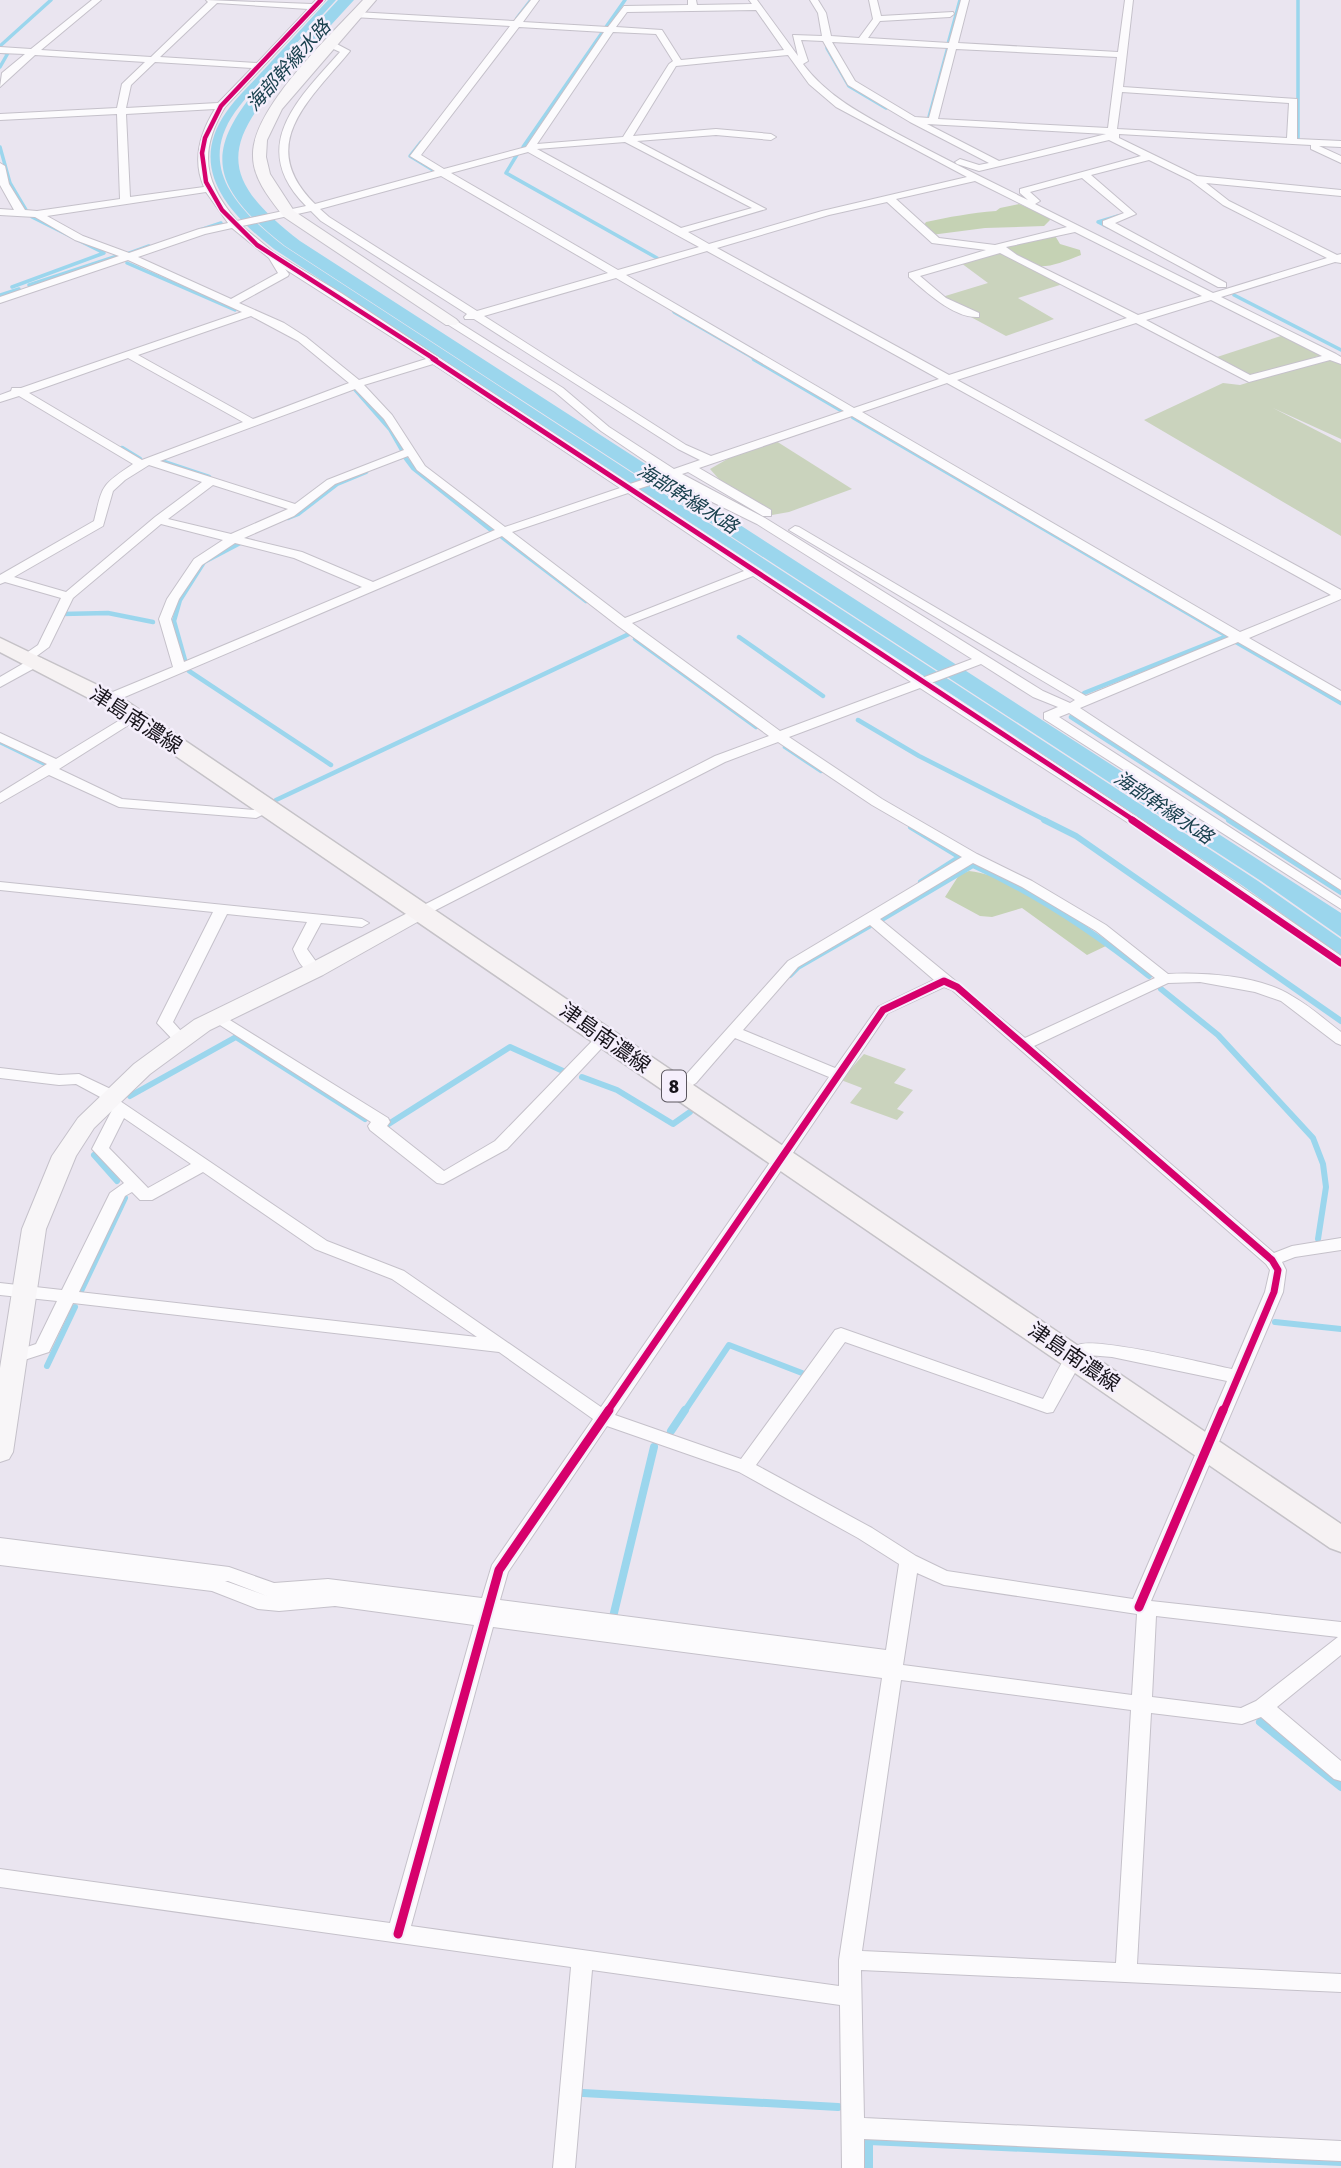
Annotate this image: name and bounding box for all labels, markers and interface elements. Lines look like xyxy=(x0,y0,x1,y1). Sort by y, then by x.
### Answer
water label: 海部幹線水路 xyxy=(242,14,337,116)
water label: 海部幹線水路 xyxy=(633,458,744,540)
street label: 津島南濃線 xyxy=(85,681,187,759)
water label: 海部幹線水路 xyxy=(1109,766,1219,851)
street label: 津島南濃線 xyxy=(555,997,655,1079)
road number: 8 xyxy=(662,1070,686,1102)
street label: 津島南濃線 xyxy=(1023,1317,1125,1397)

